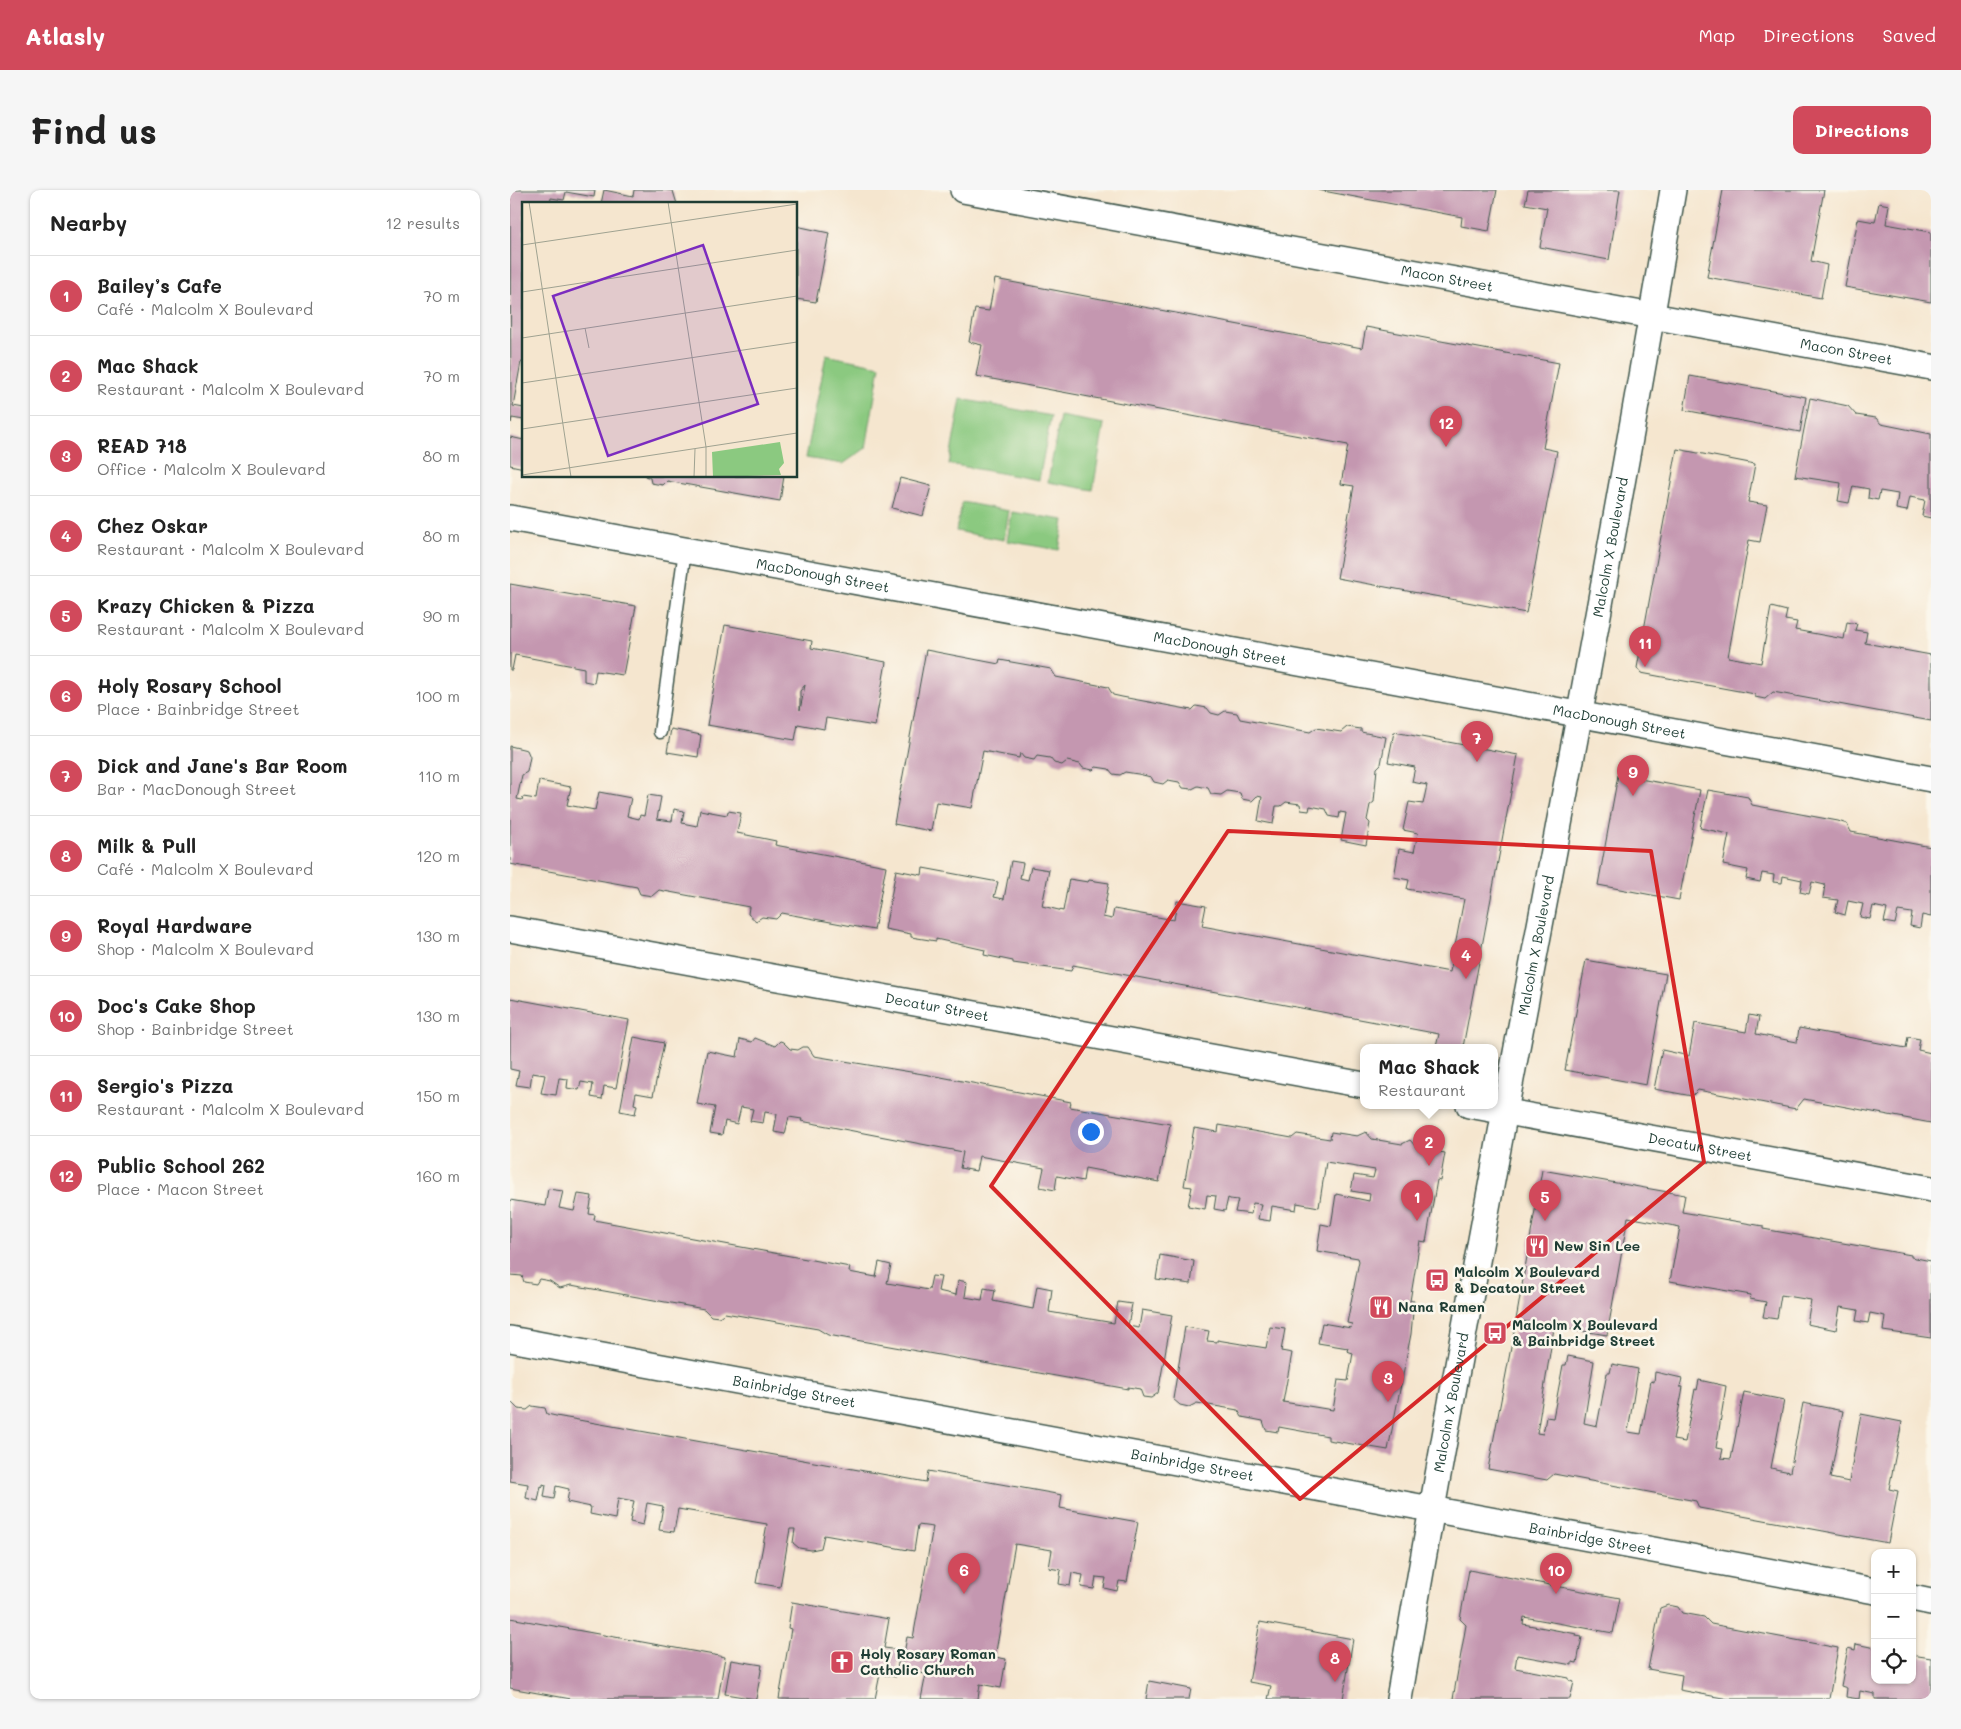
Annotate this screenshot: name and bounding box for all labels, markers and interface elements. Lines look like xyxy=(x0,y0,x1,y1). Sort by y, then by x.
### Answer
text: Atlasly xyxy=(25,20,105,51)
text: Map xyxy=(1698,23,1735,47)
text: Directions xyxy=(1763,23,1855,47)
text: Saved xyxy=(1883,23,1936,47)
button: Directions xyxy=(1793,106,1931,154)
text: Find us xyxy=(30,107,157,153)
inset map xyxy=(522,202,798,478)
text: Nearby xyxy=(50,209,127,236)
text: 12 results xyxy=(386,212,460,233)
street label: Macon Street xyxy=(1399,260,1495,296)
text: Bailey’s Cafe xyxy=(97,273,222,298)
text: 1 xyxy=(62,285,70,306)
text: 70 m xyxy=(423,285,460,306)
text: Café · Malcolm X Boulevard xyxy=(97,298,313,319)
street label: Macon Street xyxy=(1799,333,1894,369)
text: Mac Shack xyxy=(97,353,198,378)
text: 2 xyxy=(62,365,70,386)
text: 70 m xyxy=(423,365,460,386)
text: Restaurant · Malcolm X Boulevard xyxy=(97,378,364,399)
pin: 12 xyxy=(1430,406,1462,447)
text: READ 718 xyxy=(97,433,187,458)
text: 3 xyxy=(61,445,71,466)
text: 80 m xyxy=(423,445,460,466)
text: Office · Malcolm X Boulevard xyxy=(97,458,326,479)
street label: Malcolm X Boulevard xyxy=(1588,476,1632,619)
text: Chez Oskar xyxy=(97,513,208,538)
text: 4 xyxy=(61,525,71,546)
text: 80 m xyxy=(423,525,460,546)
text: Restaurant · Malcolm X Boulevard xyxy=(97,538,364,559)
street label: MacDonough Street xyxy=(755,553,891,596)
text: Krazy Chicken & Pizza xyxy=(97,593,315,618)
text: 5 xyxy=(61,605,71,626)
text: 90 m xyxy=(423,605,460,626)
text: Restaurant · Malcolm X Boulevard xyxy=(97,618,364,639)
street label: MacDonough Street xyxy=(1152,626,1288,669)
pin: 11 xyxy=(1629,626,1661,667)
text: Holy Rosary School xyxy=(97,673,282,698)
text: 6 xyxy=(61,685,71,706)
text: 100 m xyxy=(415,685,460,706)
text: Place · Bainbridge Street xyxy=(97,698,299,719)
street label: MacDonough Street xyxy=(1551,700,1688,743)
pin: 7 xyxy=(1461,721,1493,762)
text: Dick and Jane's Bar Room xyxy=(97,753,347,778)
pin: 9 xyxy=(1617,755,1649,796)
text: 7 xyxy=(62,765,70,786)
text: 110 m xyxy=(418,765,460,786)
text: Bar · MacDonough Street xyxy=(97,778,296,799)
text: Milk & Pull xyxy=(97,833,196,858)
text: 8 xyxy=(61,845,71,866)
text: 120 m xyxy=(416,845,460,866)
text: Café · Malcolm X Boulevard xyxy=(97,858,313,879)
street label: Malcolm X Boulevard xyxy=(1513,874,1558,1017)
text: Royal Hardware xyxy=(97,913,252,938)
text: 9 xyxy=(61,925,71,946)
text: 130 m xyxy=(416,925,460,946)
text: Shop · Malcolm X Boulevard xyxy=(97,938,314,959)
pin: 4 xyxy=(1450,938,1482,979)
street label: Decatur Street xyxy=(884,988,990,1025)
text: Doc's Cake Shop xyxy=(97,993,256,1018)
text: 10 xyxy=(57,1005,75,1026)
text: 130 m xyxy=(416,1005,460,1026)
text: Shop · Bainbridge Street xyxy=(97,1018,294,1039)
popup xyxy=(1360,1044,1498,1109)
text: Mac Shack xyxy=(1378,1054,1480,1079)
text: Sergio's Pizza xyxy=(97,1073,233,1098)
text: Restaurant xyxy=(1378,1079,1466,1100)
text: 11 xyxy=(59,1085,73,1106)
text: 150 m xyxy=(416,1085,460,1106)
text: Restaurant · Malcolm X Boulevard xyxy=(97,1098,364,1119)
your location xyxy=(1078,1119,1104,1145)
pin: 2 xyxy=(1413,1125,1445,1166)
street label: Decatur Street xyxy=(1647,1128,1754,1165)
text: Public School 262 xyxy=(97,1153,265,1178)
text: 12 xyxy=(58,1165,74,1186)
text: 160 m xyxy=(415,1165,460,1186)
text: Place · Macon Street xyxy=(97,1178,264,1199)
pin: 1 xyxy=(1401,1180,1433,1221)
pin: 5 xyxy=(1529,1180,1561,1221)
restaurant icon: New Sin Lee xyxy=(1524,1233,1550,1259)
place label: New Sin Lee xyxy=(1554,1236,1640,1255)
place label: Malcolm X Boulevard & Decatour Street xyxy=(1454,1262,1600,1297)
bus stop icon: Malcolm X Boulevard & Decatour Street xyxy=(1424,1267,1450,1293)
restaurant icon: Nana Ramen xyxy=(1368,1294,1394,1320)
place label: Nana Ramen xyxy=(1398,1297,1485,1316)
place label: Malcolm X Boulevard & Bainbridge Street xyxy=(1512,1315,1658,1350)
bus stop icon: Malcolm X Boulevard & Bainbridge Street xyxy=(1482,1320,1508,1346)
street label: Malcolm X Boulevard xyxy=(1429,1331,1473,1474)
pin: 3 xyxy=(1372,1361,1404,1402)
street label: Bainbridge Street xyxy=(731,1370,857,1412)
street label: Bainbridge Street xyxy=(1130,1444,1256,1485)
street label: Bainbridge Street xyxy=(1528,1517,1654,1559)
map controls xyxy=(1871,1549,1916,1684)
button: + xyxy=(1871,1549,1916,1594)
pin: 6 xyxy=(948,1553,980,1594)
pin: 10 xyxy=(1540,1553,1572,1594)
button: − xyxy=(1871,1594,1916,1639)
button: locate xyxy=(1871,1639,1916,1684)
pin: 8 xyxy=(1319,1641,1351,1682)
place label: Holy Rosary Roman Catholic Church xyxy=(860,1644,996,1679)
church icon: Holy Rosary Roman Catholic Church xyxy=(829,1649,855,1675)

